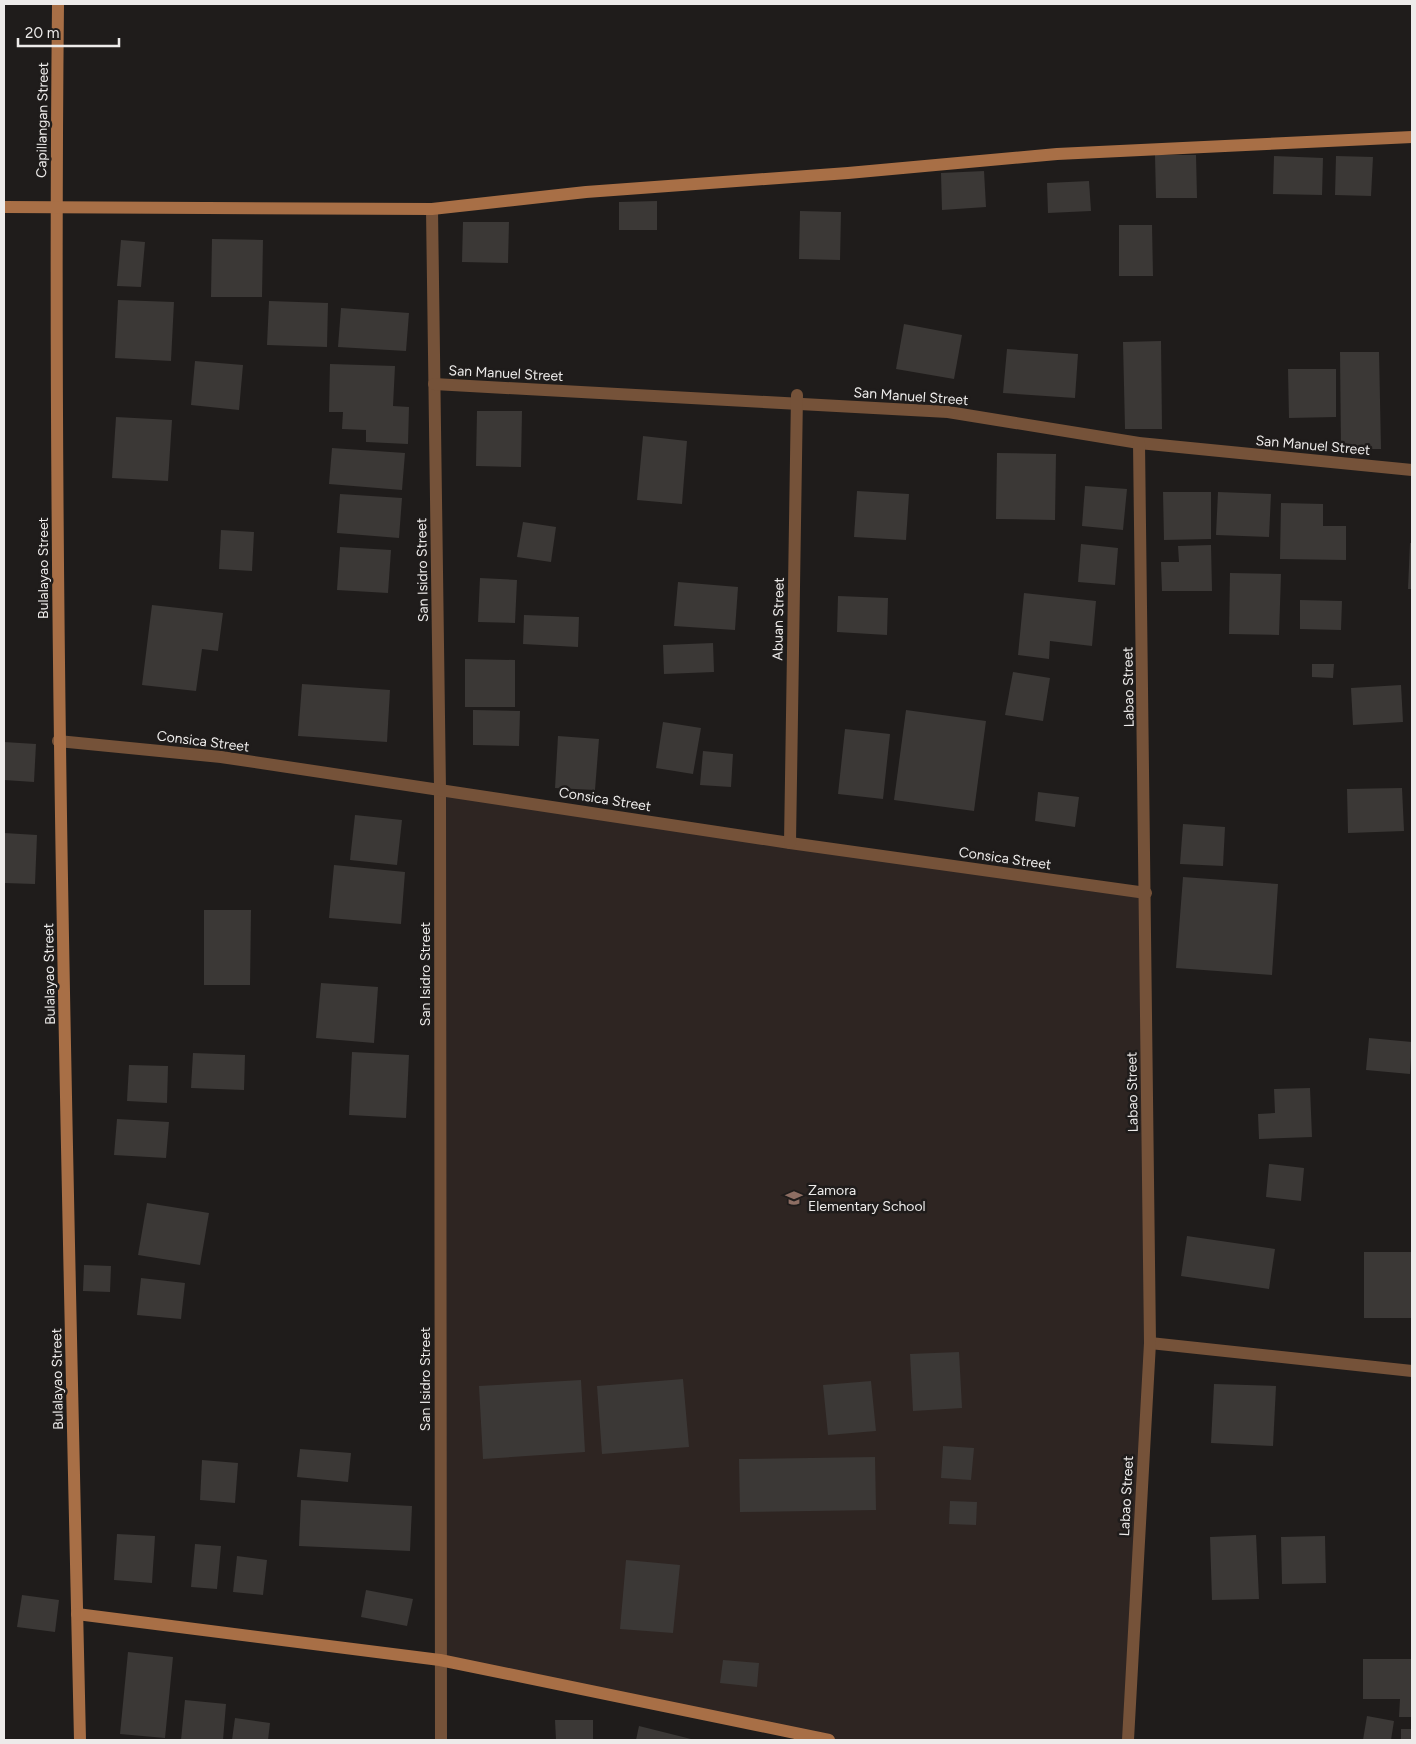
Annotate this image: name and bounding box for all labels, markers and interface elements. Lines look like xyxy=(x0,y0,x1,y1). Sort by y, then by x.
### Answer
scale bar xyxy=(18,15,119,47)
text: 20 m xyxy=(25,24,59,42)
street label: Capillangan Street xyxy=(33,62,52,178)
street label: San Manuel Street xyxy=(448,362,564,385)
street label: San Manuel Street xyxy=(853,384,969,409)
street label: San Manuel Street xyxy=(1255,432,1371,459)
street label: Bulalayao Street xyxy=(35,517,52,619)
street label: San Isidro Street xyxy=(413,518,432,622)
street label: Abuan Street xyxy=(769,577,788,661)
street label: Labao Street xyxy=(1119,647,1138,727)
street label: Consica Street xyxy=(156,727,250,756)
street label: Consica Street xyxy=(558,784,652,815)
street label: Consica Street xyxy=(958,844,1052,873)
street label: San Isidro Street xyxy=(417,922,434,1026)
street label: Bulalayao Street xyxy=(40,923,59,1025)
street label: Labao Street xyxy=(1123,1052,1142,1132)
place label: Zamora Elementary School xyxy=(808,1182,926,1215)
school or university icon: Zamora Elementary School xyxy=(784,1188,804,1208)
street label: San Isidro Street xyxy=(417,1327,434,1431)
street label: Bulalayao Street xyxy=(48,1328,67,1430)
street label: Labao Street xyxy=(1116,1455,1137,1537)

